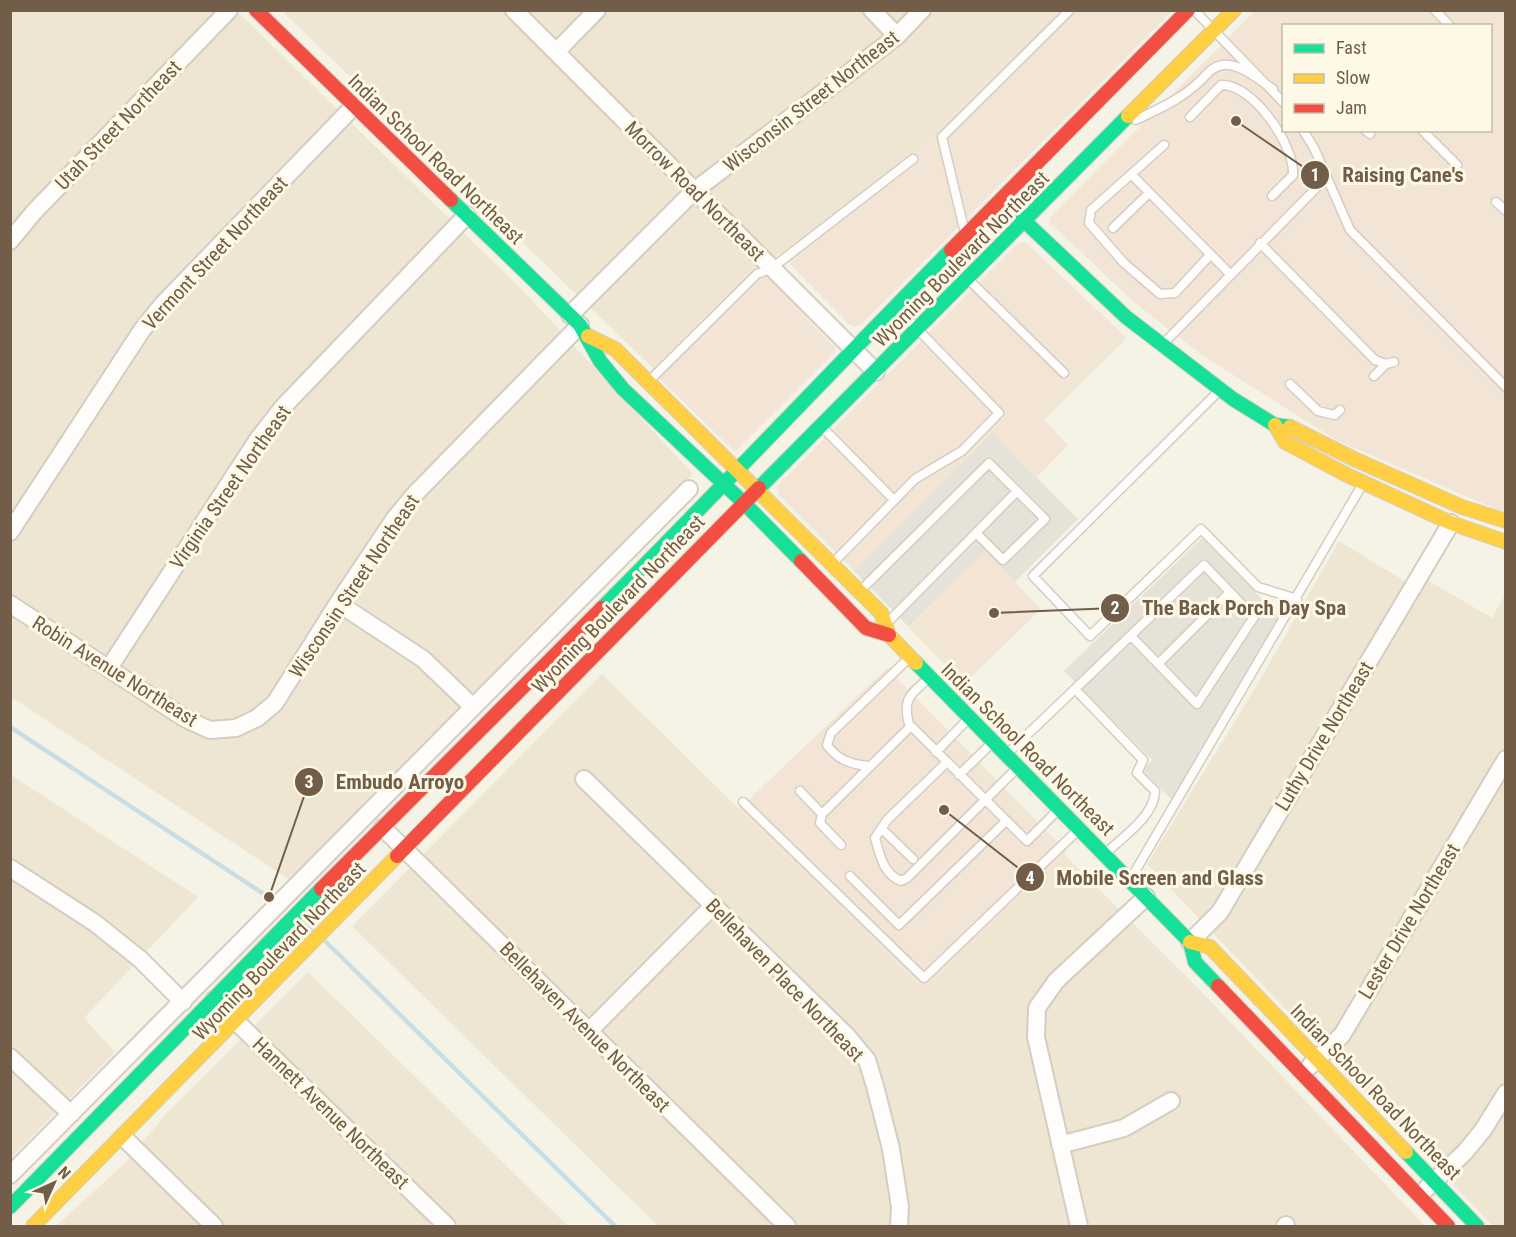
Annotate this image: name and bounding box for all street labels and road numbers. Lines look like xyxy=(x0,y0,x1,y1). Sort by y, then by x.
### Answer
street label: Wisconsin Street Northeast xyxy=(719,25,904,177)
street label: Utah Street Northeast xyxy=(50,55,186,195)
street label: Indian School Road Northeast xyxy=(343,69,529,249)
street label: Morrow Road Northeast xyxy=(620,116,770,266)
street label: Wyoming Boulevard Northeast xyxy=(868,166,1054,352)
street label: Vermont Street Northeast xyxy=(137,171,293,335)
street label: Virginia Street Northeast xyxy=(164,400,296,574)
street label: Wisconsin Street Northeast xyxy=(284,490,424,682)
street label: Wyoming Boulevard Northeast xyxy=(526,510,710,698)
street label: Robin Avenue Northeast xyxy=(28,610,202,732)
street label: Indian School Road Northeast xyxy=(936,657,1120,841)
street label: Luthy Drive Northeast xyxy=(1270,657,1378,815)
street label: Lester Drive Northeast xyxy=(1353,839,1465,1003)
street label: Wyoming Boulevard Northeast xyxy=(187,857,371,1045)
street label: Bellehaven Place Northeast xyxy=(701,894,869,1066)
street label: Bellehaven Avenue Northeast xyxy=(495,937,675,1117)
street label: Indian School Road Northeast xyxy=(1286,999,1466,1185)
street label: Hannett Avenue Northeast xyxy=(248,1032,414,1194)

